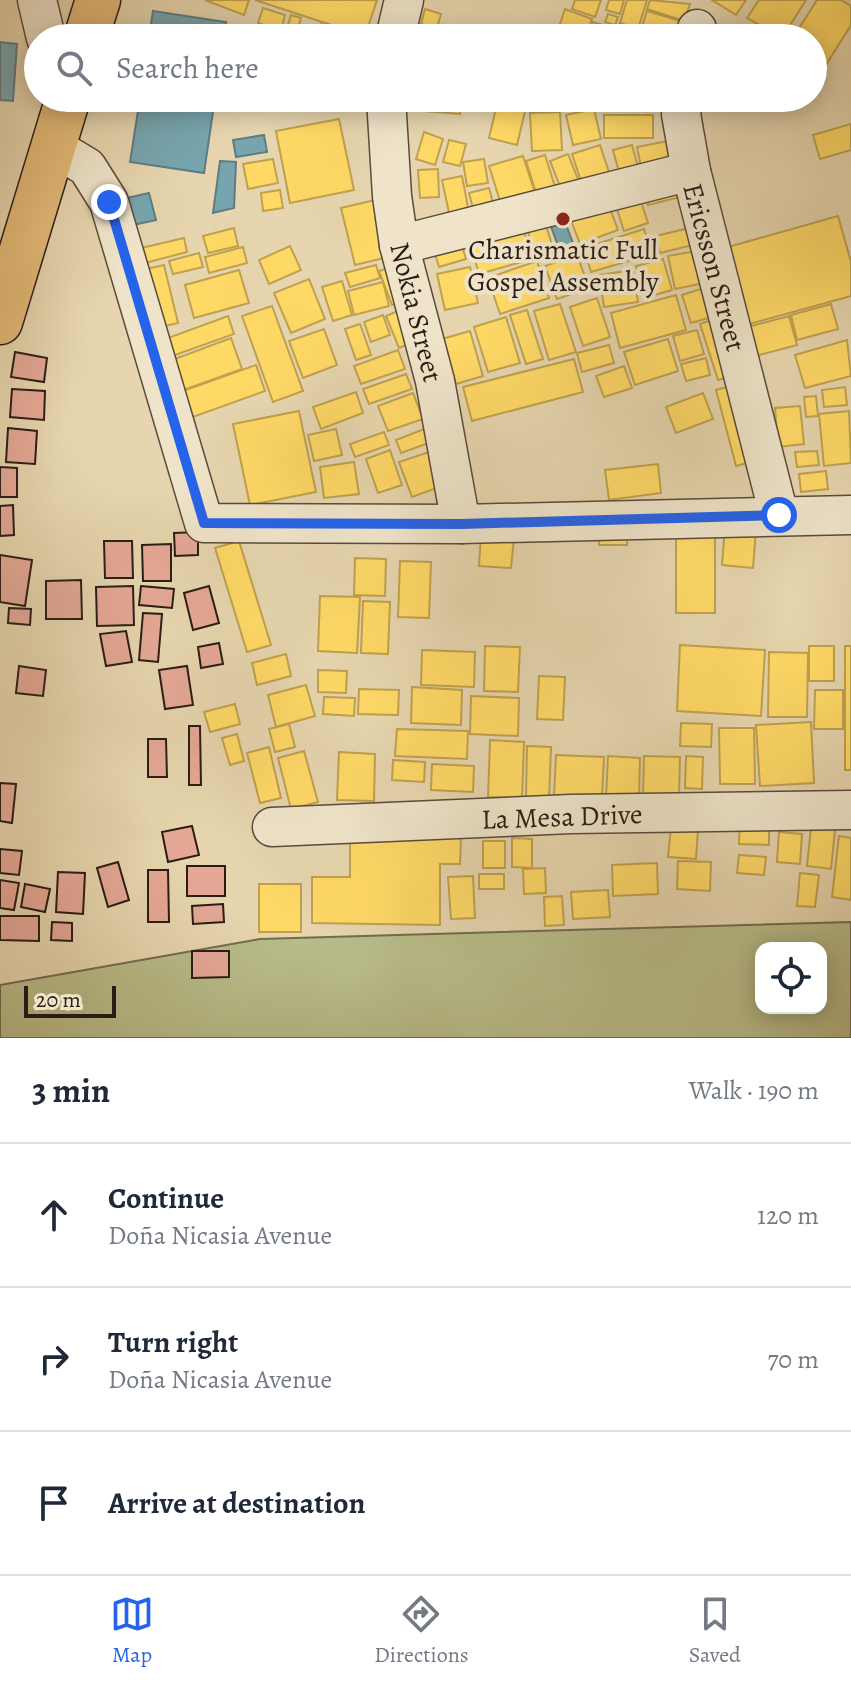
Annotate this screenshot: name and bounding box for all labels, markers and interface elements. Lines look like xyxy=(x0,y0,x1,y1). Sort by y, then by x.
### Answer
search box xyxy=(24,24,827,112)
icon: search xyxy=(52,46,96,90)
text: Search here xyxy=(116,48,259,88)
street label: Ericsson Street xyxy=(673,179,755,355)
route end xyxy=(91,184,127,220)
marker: Charismatic Full Gospel Assembly xyxy=(554,210,572,228)
place label: Charismatic Full Gospel Assembly xyxy=(467,231,659,301)
street label: Nokia Street xyxy=(380,238,452,386)
route start xyxy=(761,497,797,533)
street label: La Mesa Drive xyxy=(481,795,643,839)
map controls xyxy=(755,942,827,1014)
button: locate xyxy=(755,942,827,1014)
scale bar xyxy=(24,982,116,1018)
text: 20 m xyxy=(36,985,81,1015)
text: 3 min xyxy=(32,1067,110,1114)
text: Walk · 190 m xyxy=(689,1073,819,1108)
text: Continue xyxy=(108,1178,224,1218)
icon: ahead xyxy=(32,1193,76,1237)
text: 120 m xyxy=(757,1198,819,1233)
text: Doña Nicasia Avenue xyxy=(108,1218,332,1253)
text: Turn right xyxy=(108,1322,238,1362)
icon: right xyxy=(32,1337,76,1381)
text: 70 m xyxy=(767,1342,819,1377)
text: Doña Nicasia Avenue xyxy=(108,1362,332,1397)
icon: arrive xyxy=(32,1481,76,1525)
text: Arrive at destination xyxy=(108,1483,365,1523)
tab: Map xyxy=(110,1592,154,1670)
tab: Directions xyxy=(374,1592,469,1670)
tab: Saved xyxy=(689,1592,741,1670)

